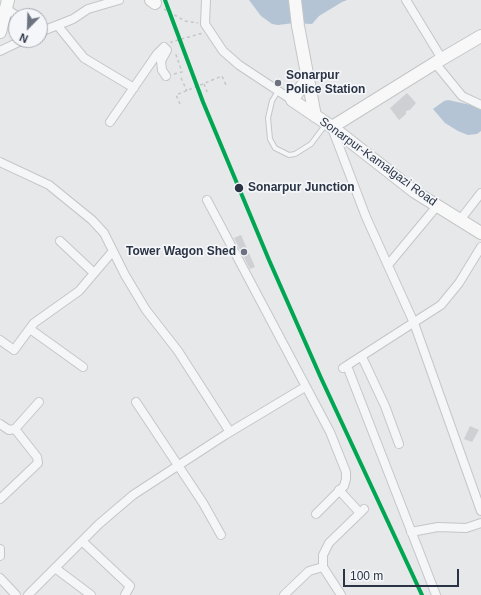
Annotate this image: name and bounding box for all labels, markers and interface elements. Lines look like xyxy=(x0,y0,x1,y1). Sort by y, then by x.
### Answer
north arrow xyxy=(8,8,48,48)
text: N xyxy=(18,31,30,45)
place label: Sonarpur Police Station xyxy=(286,69,365,97)
marker: Sonarpur Police Station xyxy=(273,78,283,88)
street label: Sonarpur-Kamalgazi Road xyxy=(317,115,439,209)
place label: Sonarpur Junction xyxy=(248,181,355,195)
marker: Sonarpur Junction xyxy=(233,182,245,194)
place label: Tower Wagon Shed xyxy=(126,245,236,259)
marker: Tower Wagon Shed xyxy=(239,247,249,257)
scale bar xyxy=(345,561,461,587)
text: 100 m xyxy=(350,569,383,583)

